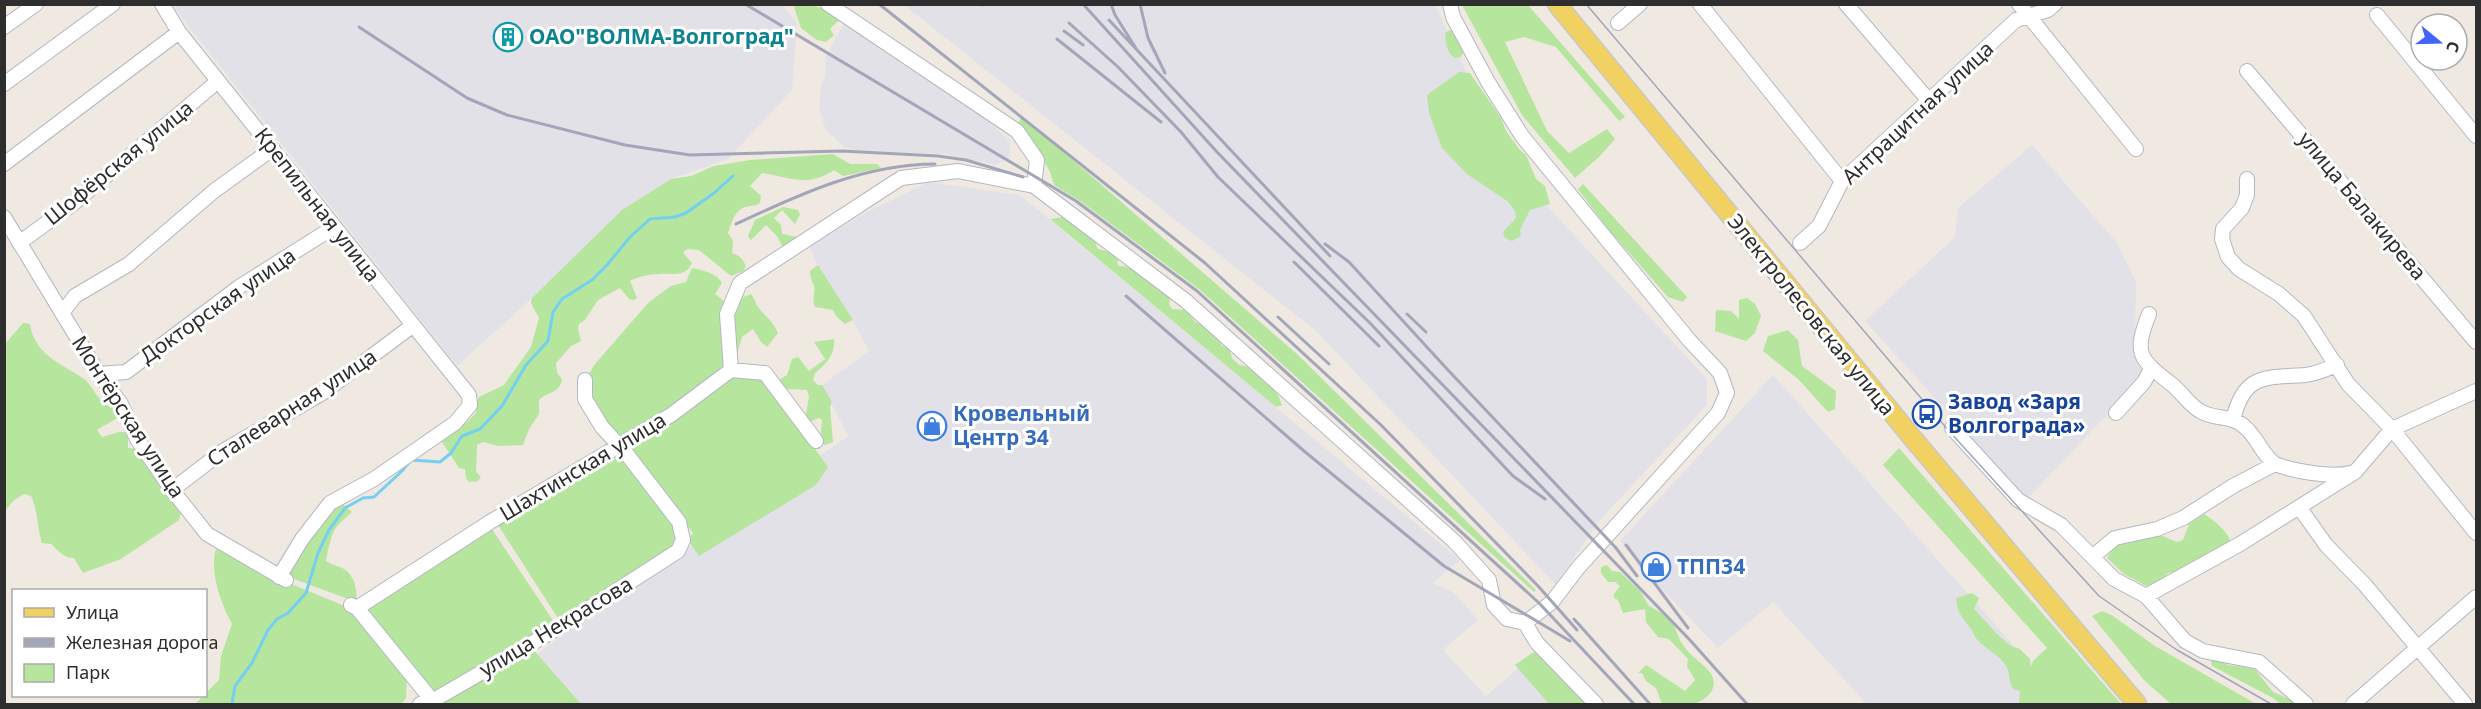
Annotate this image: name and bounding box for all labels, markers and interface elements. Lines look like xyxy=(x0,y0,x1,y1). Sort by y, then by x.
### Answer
north arrow xyxy=(2409,12,2469,72)
building icon: ОАО"ВОЛМА-Волгоград" xyxy=(492,21,524,53)
place label: ОАО"ВОЛМА-Волгоград" xyxy=(529,22,794,50)
street label: Антрацитная улица xyxy=(1835,35,1999,190)
text: С xyxy=(2441,38,2465,55)
street label: Шофёрская улица xyxy=(38,93,199,231)
street label: Крепильная улица xyxy=(249,121,387,287)
street label: улица Балакирева xyxy=(2292,125,2433,285)
street label: Электролесовская улица xyxy=(1722,208,1902,421)
street label: Докторская улица xyxy=(134,241,301,369)
street label: Монтёрская улица xyxy=(66,330,192,503)
street label: Сталеварная улица xyxy=(201,342,382,472)
place label: Завод «Заря Волгограда» xyxy=(1948,387,2086,439)
bus stop icon: Завод «Заря Волгограда» xyxy=(1911,398,1943,430)
place label: Кровельный Центр 34 xyxy=(953,399,1090,451)
street label: Шахтинская улица xyxy=(494,405,671,527)
shop icon: Кровельный Центр 34 xyxy=(916,410,948,442)
shop icon: ТПП34 xyxy=(1640,551,1672,583)
place label: ТПП34 xyxy=(1677,552,1745,580)
street label: улица Некрасова xyxy=(474,569,637,683)
legend xyxy=(12,589,207,697)
text: Улица xyxy=(66,600,119,624)
text: Железная дорога xyxy=(66,630,218,654)
text: Парк xyxy=(66,660,110,684)

